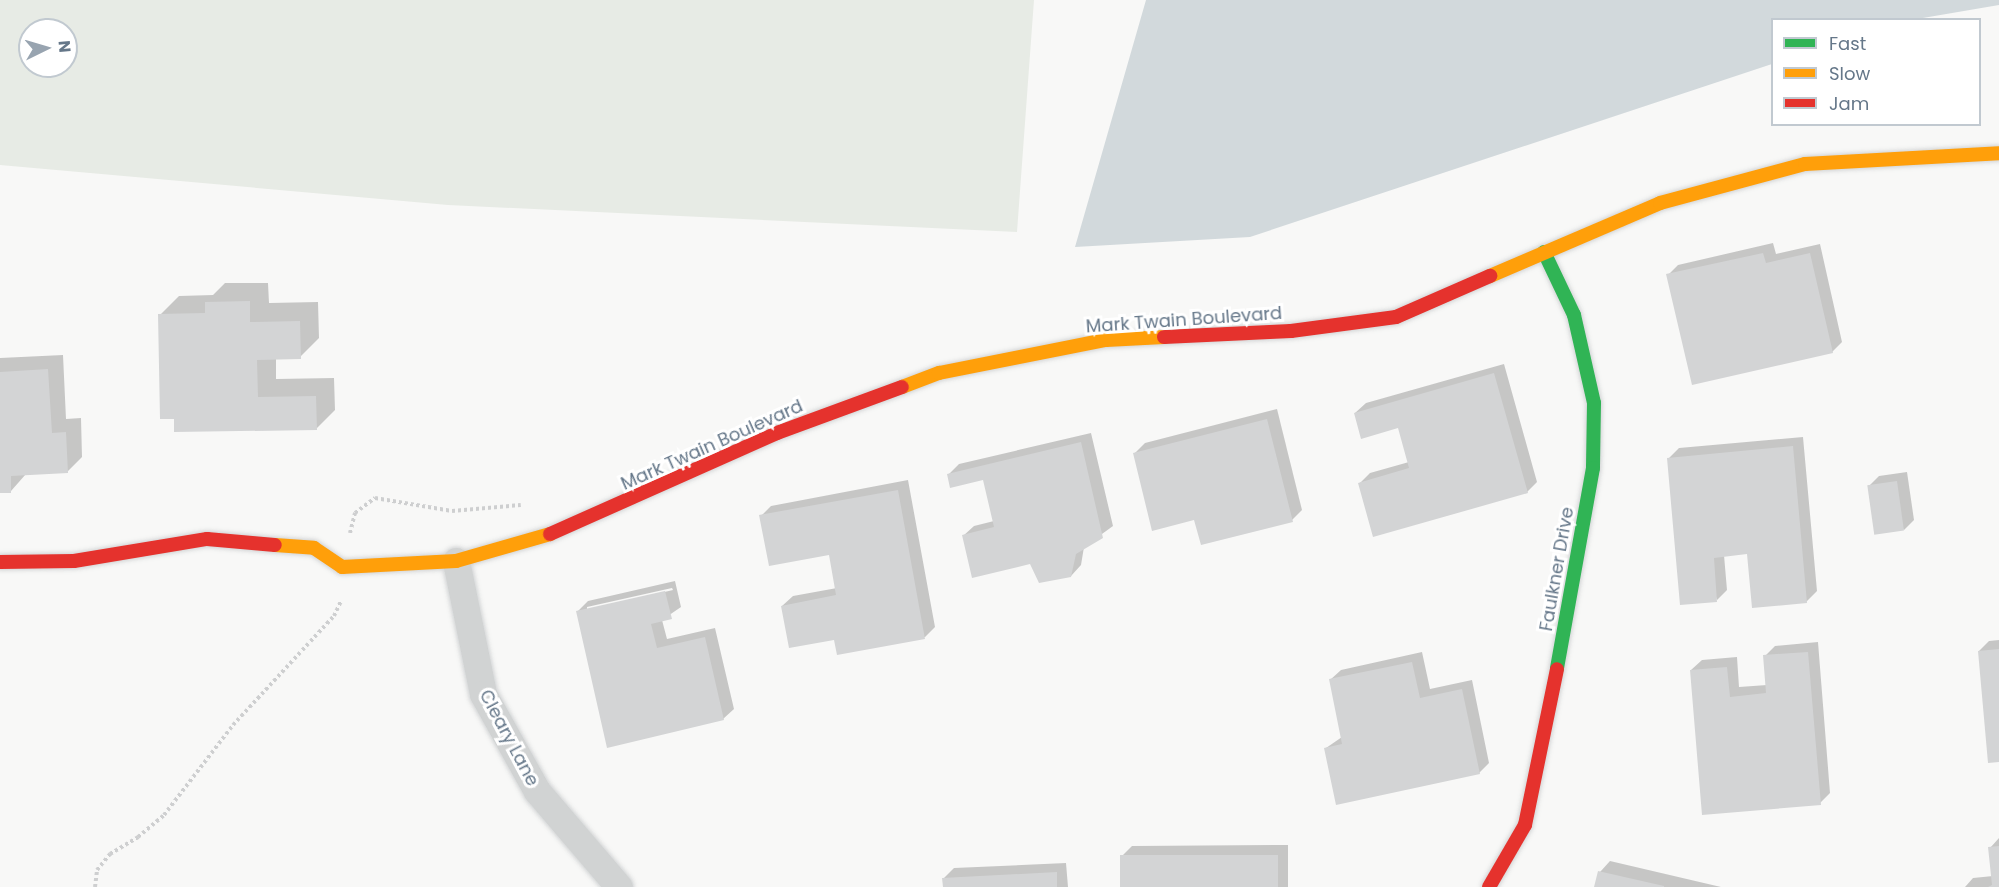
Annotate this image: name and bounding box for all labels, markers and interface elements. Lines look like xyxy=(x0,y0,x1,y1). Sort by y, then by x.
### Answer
north arrow xyxy=(18,18,78,78)
legend xyxy=(1771,18,1981,126)
text: Fast xyxy=(1829,31,1866,56)
text: N xyxy=(52,40,76,54)
text: Slow xyxy=(1829,61,1870,86)
text: Jam xyxy=(1829,91,1869,116)
street label: Mark Twain Boulevard xyxy=(1085,302,1283,338)
street label: Mark Twain Boulevard xyxy=(618,395,806,495)
street label: Faulkner Drive xyxy=(1535,505,1579,633)
street label: Cleary Lane xyxy=(475,686,543,790)

